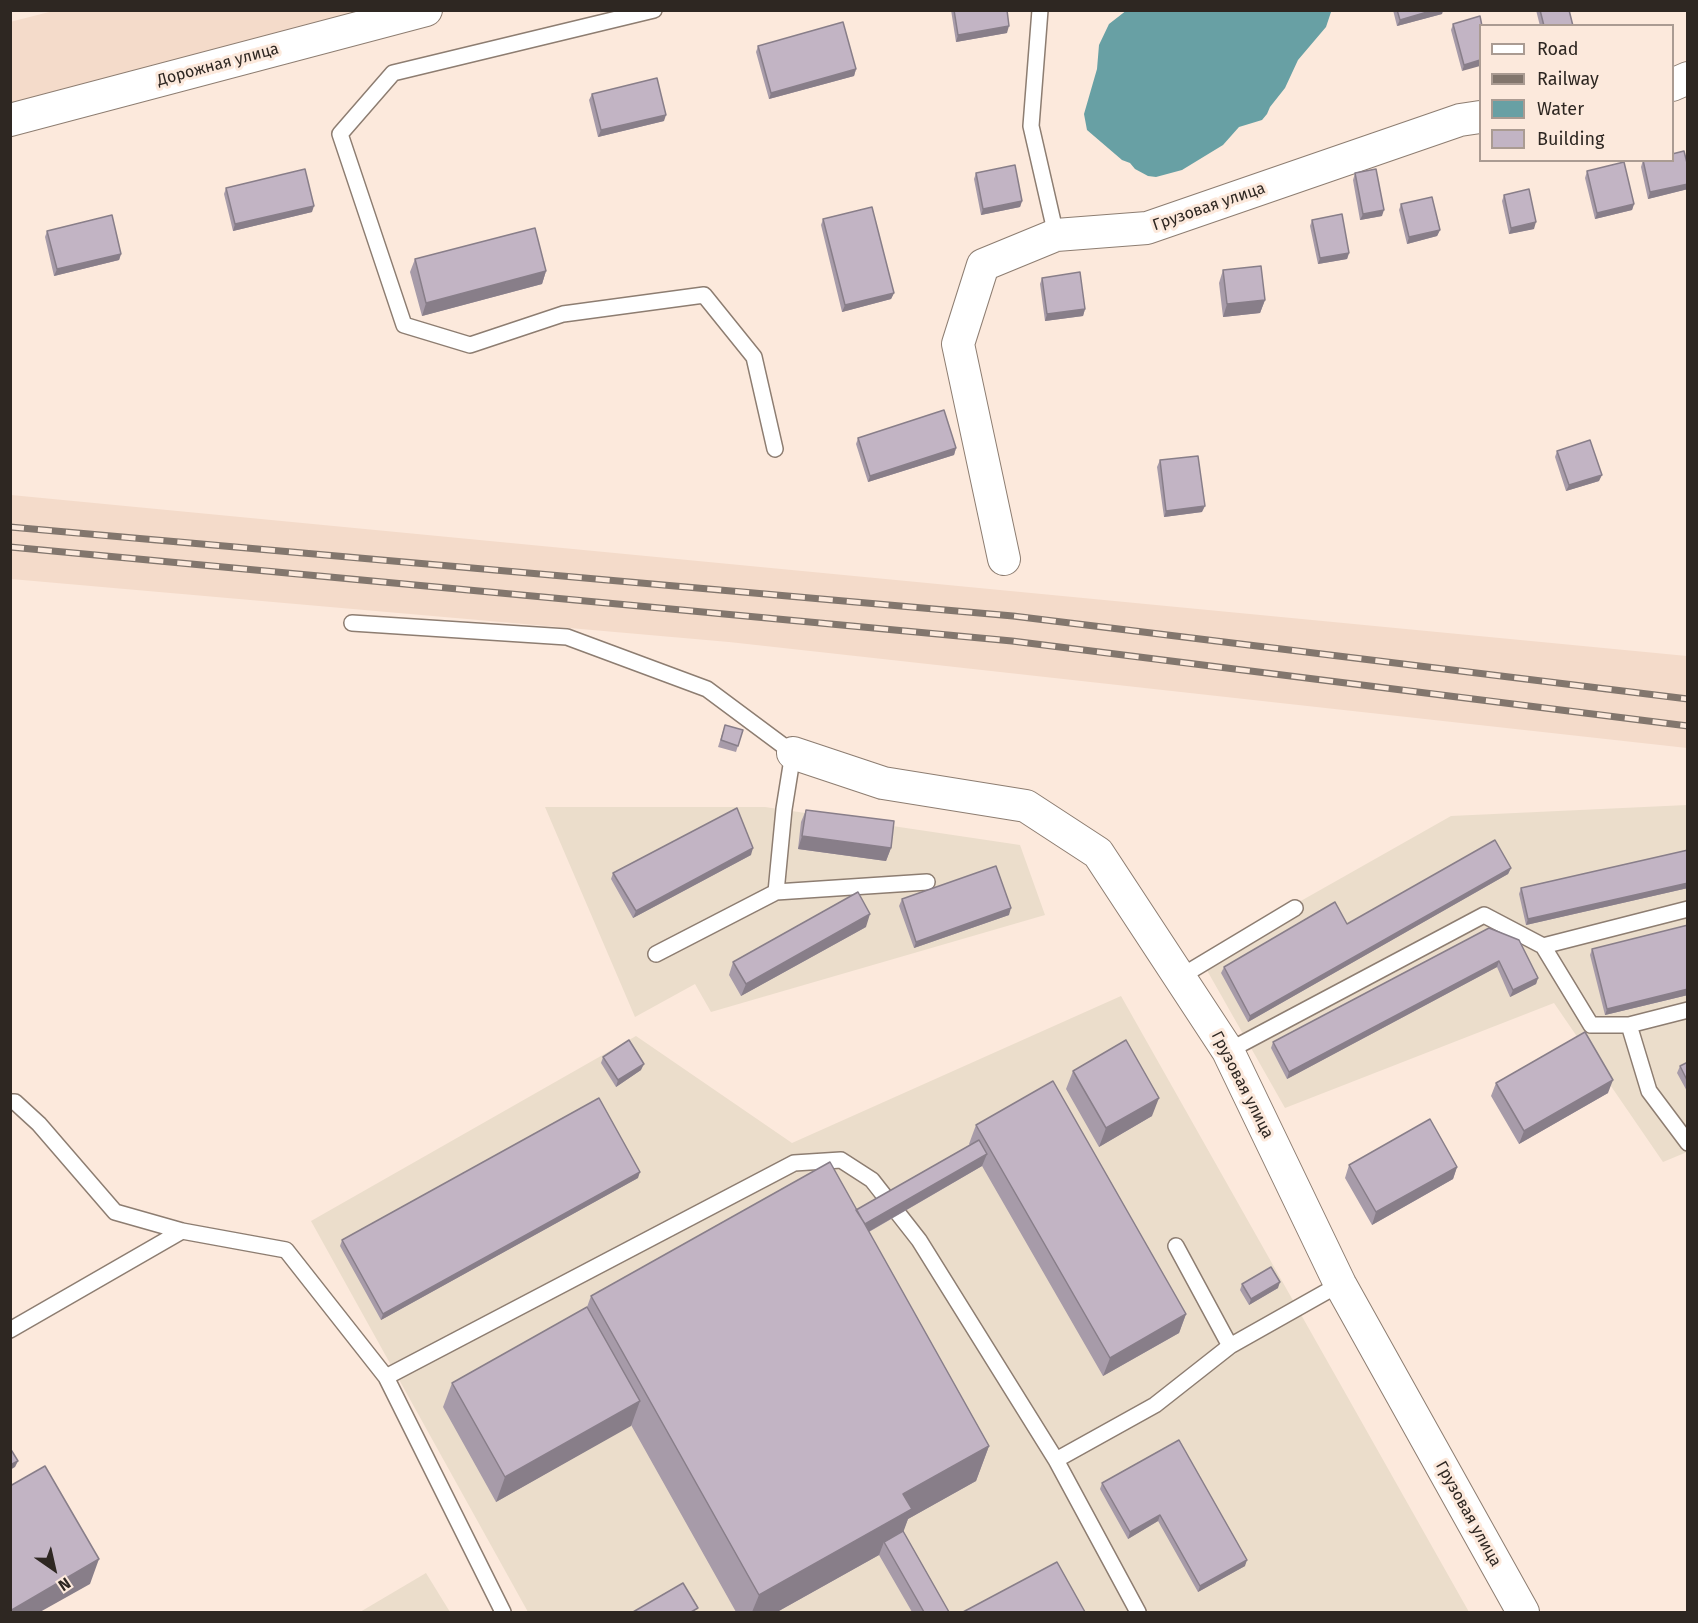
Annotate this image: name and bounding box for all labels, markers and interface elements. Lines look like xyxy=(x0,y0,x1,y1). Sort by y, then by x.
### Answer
legend xyxy=(1479,24,1674,162)
text: Road xyxy=(1537,38,1579,60)
street label: Дорожная улица xyxy=(155,40,281,90)
text: Railway xyxy=(1537,68,1599,90)
text: Water xyxy=(1537,98,1584,120)
text: Building xyxy=(1537,128,1604,150)
street label: Грузовая улица xyxy=(1150,179,1268,235)
street label: Грузовая улица xyxy=(1207,1028,1277,1142)
street label: Грузовая улица xyxy=(1431,1458,1505,1570)
north arrow xyxy=(24,1539,84,1599)
text: N xyxy=(55,1573,74,1595)

